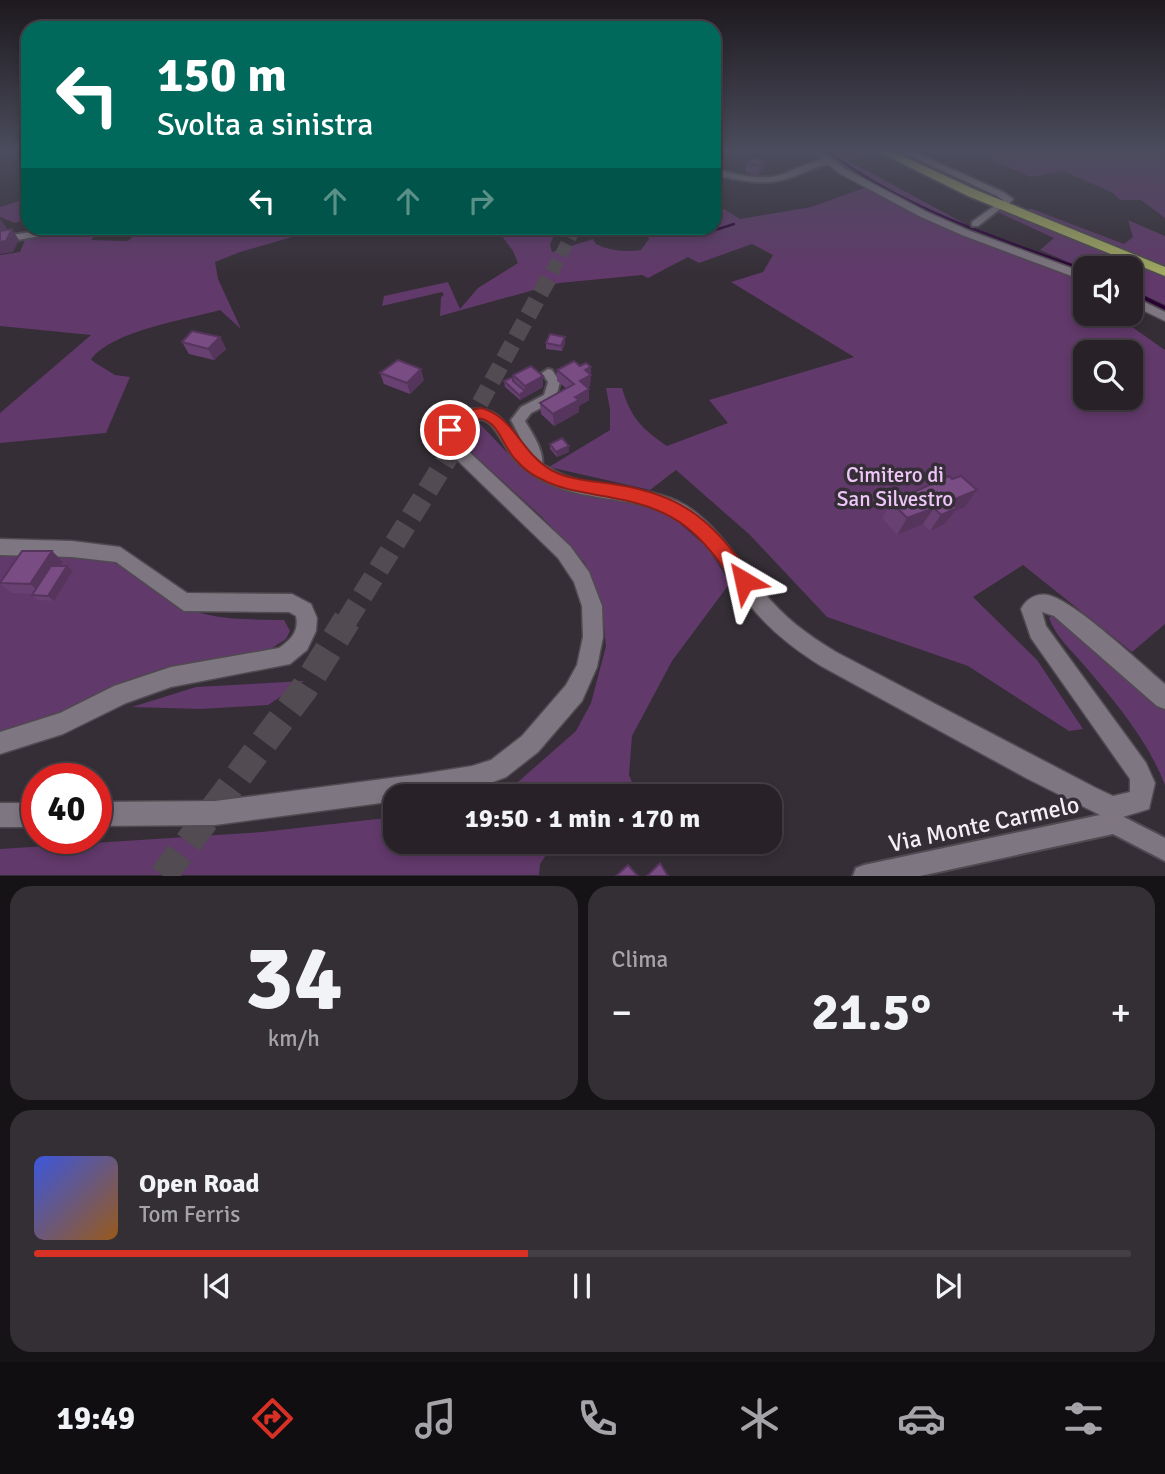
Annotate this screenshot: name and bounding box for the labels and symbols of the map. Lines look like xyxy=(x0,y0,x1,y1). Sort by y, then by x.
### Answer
pin xyxy=(420,400,480,460)
park label: Cimitero di San Silvestro xyxy=(837,462,953,512)
position arrow xyxy=(707,544,781,618)
speed limit sign: 40 xyxy=(21,763,112,854)
street label: Via Monte Carmelo xyxy=(886,789,1082,859)

